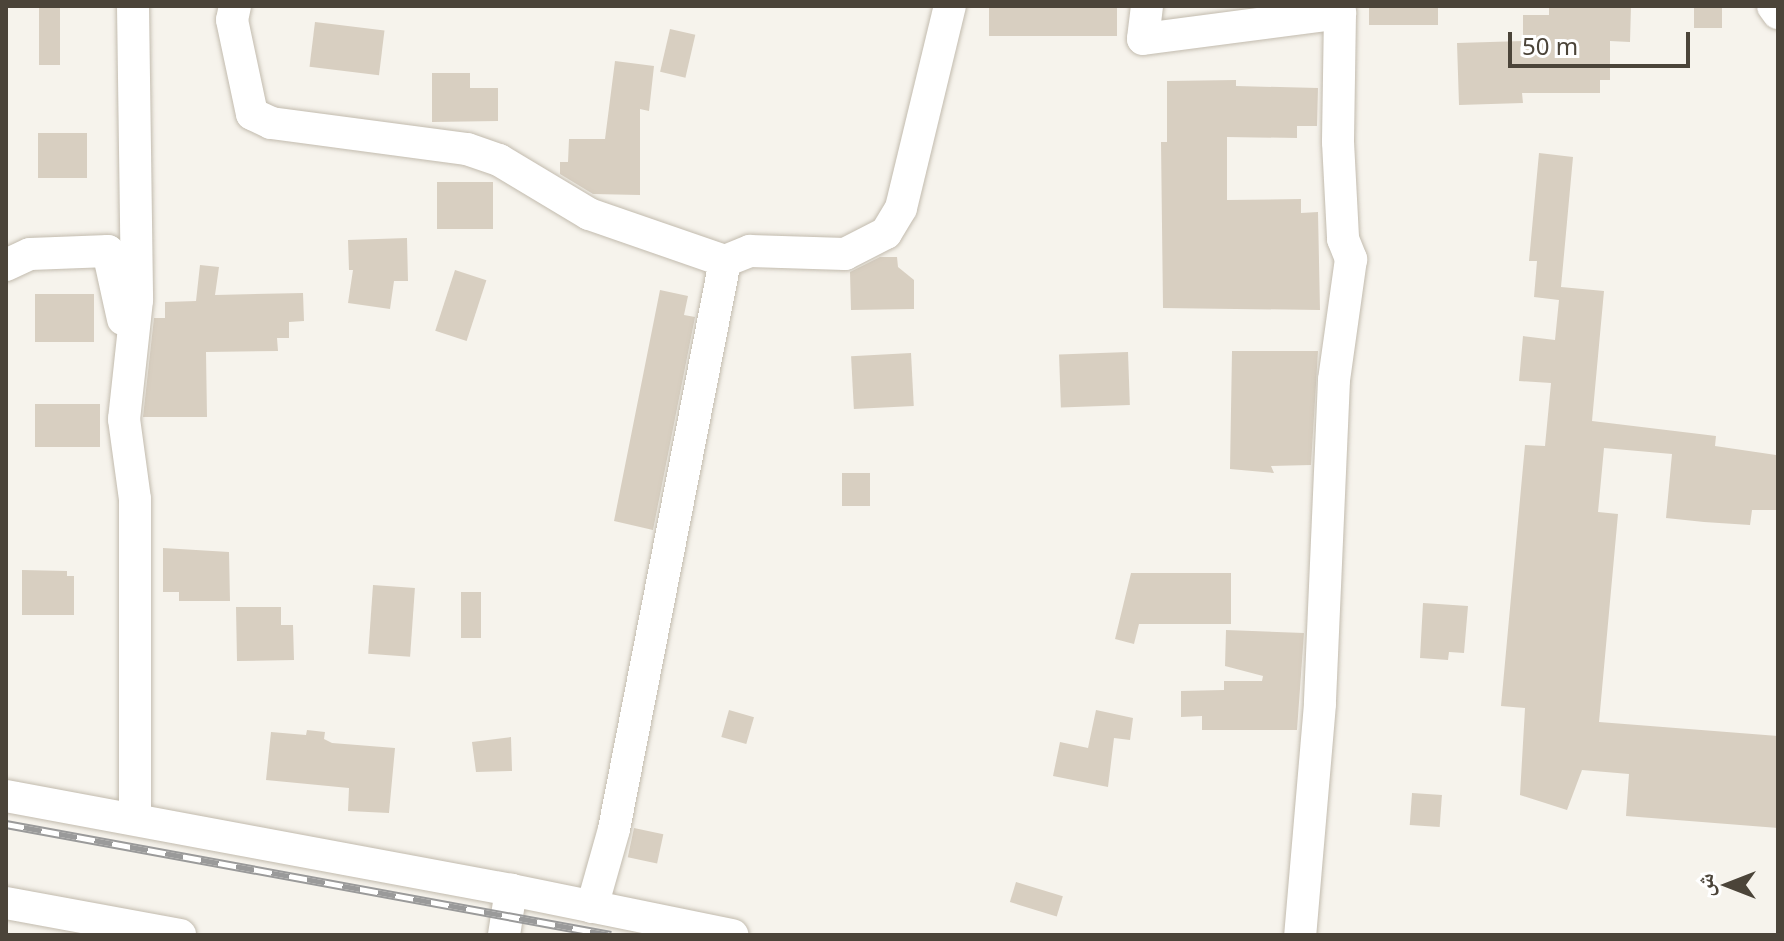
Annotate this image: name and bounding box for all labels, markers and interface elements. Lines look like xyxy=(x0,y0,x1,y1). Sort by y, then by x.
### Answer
scale bar xyxy=(1512,16,1694,66)
text: 50 m xyxy=(1522,29,1578,62)
north arrow xyxy=(1688,845,1768,925)
text: ش xyxy=(1689,873,1719,897)

